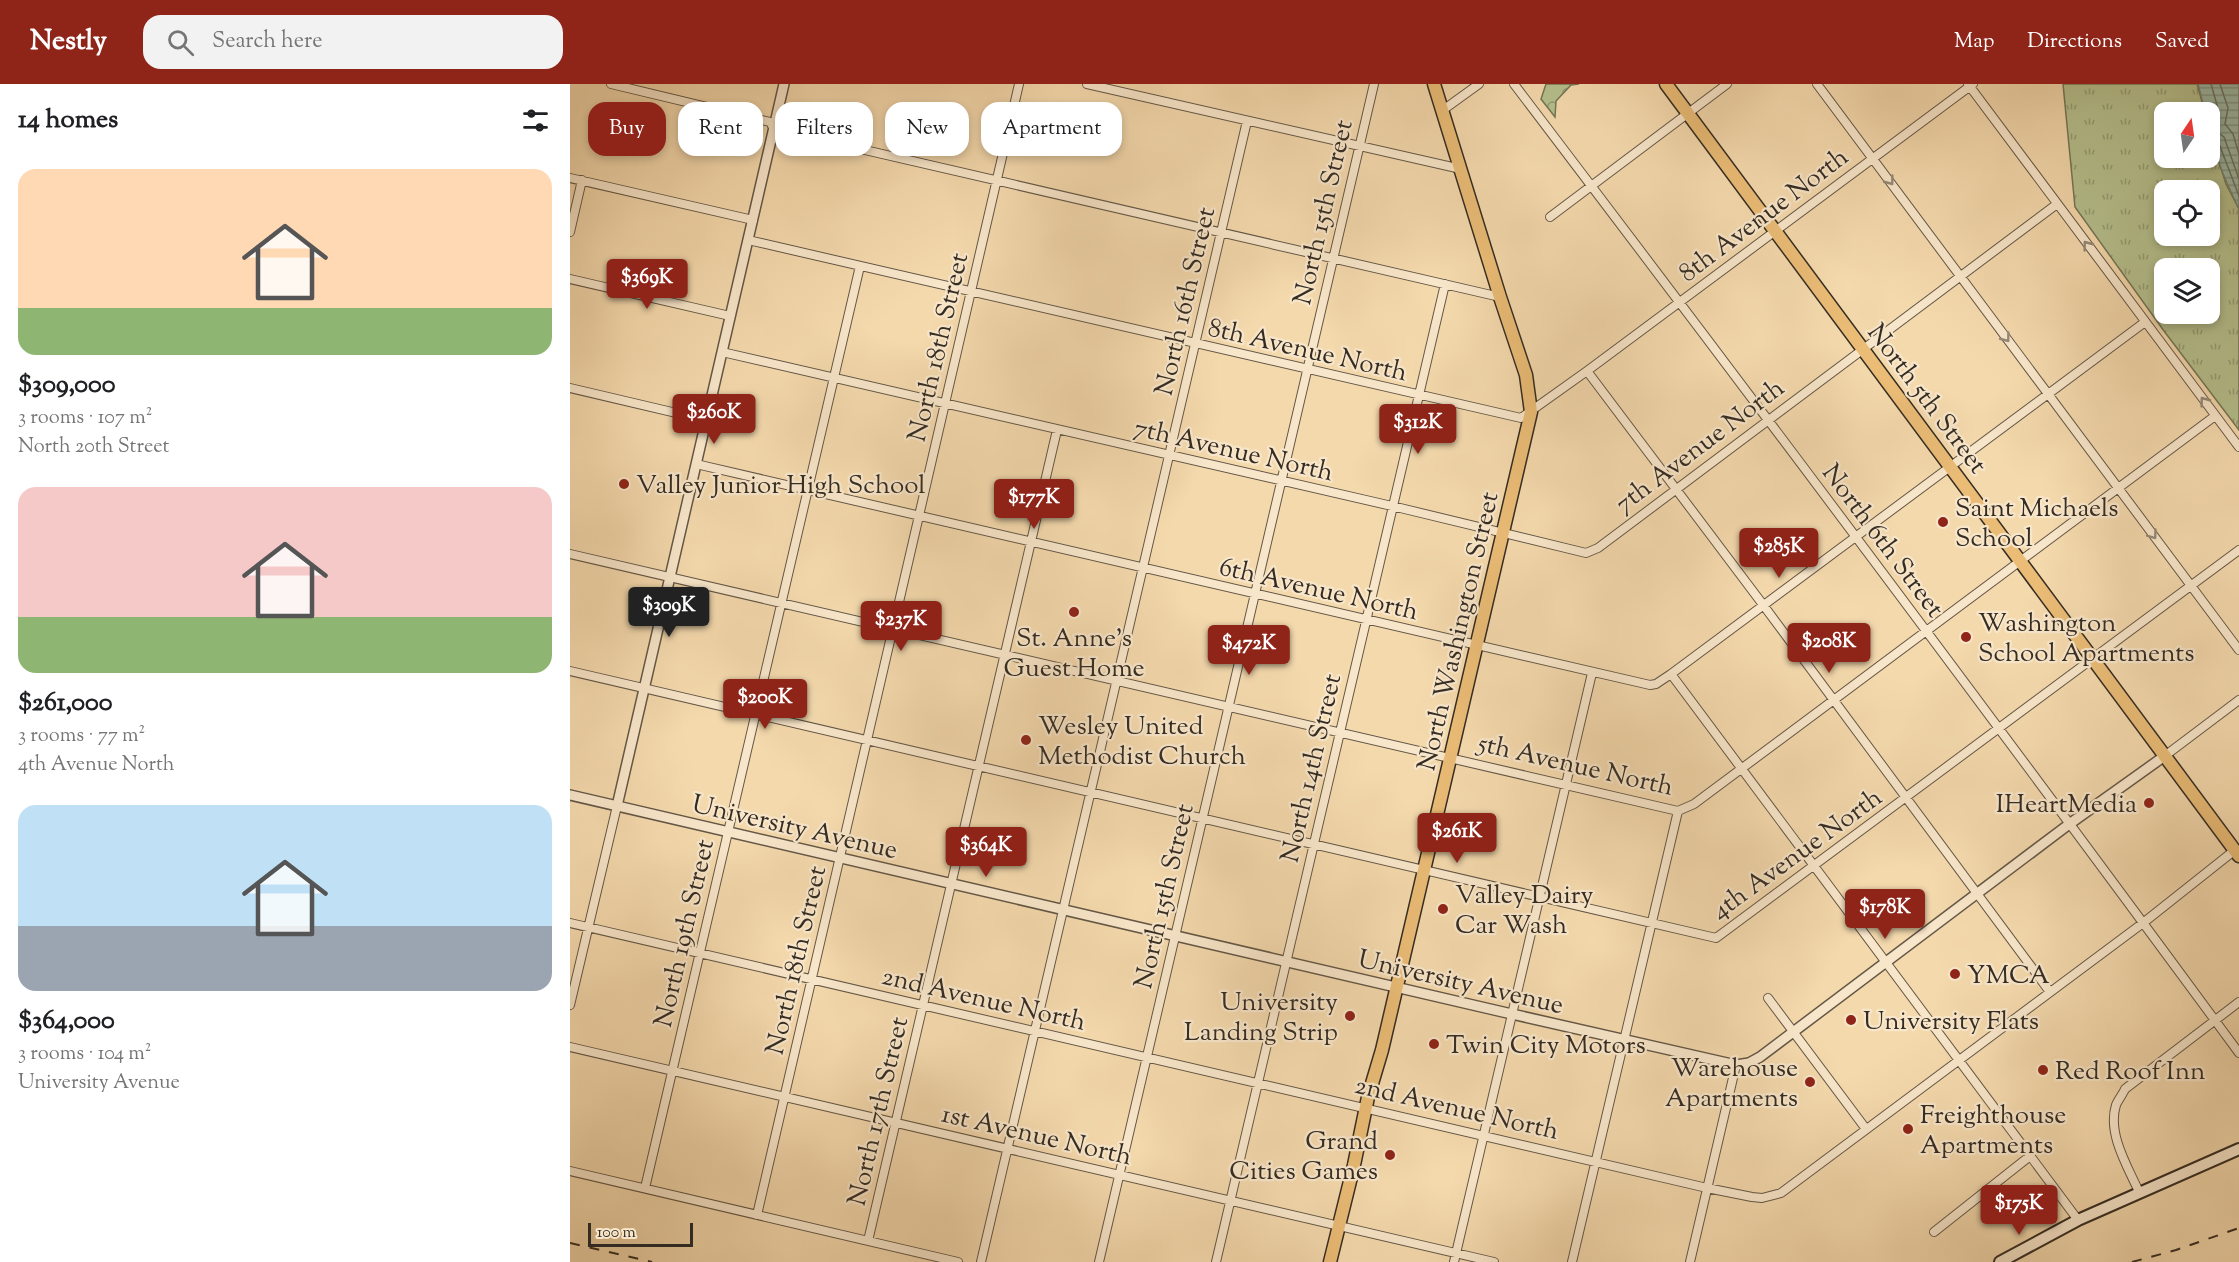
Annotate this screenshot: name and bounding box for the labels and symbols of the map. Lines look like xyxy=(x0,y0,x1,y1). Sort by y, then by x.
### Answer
north arrow xyxy=(2154,102,2220,168)
street label: North 15th Street xyxy=(1285,116,1364,309)
street label: 8th Avenue North xyxy=(1672,140,1857,292)
one-way arrow xyxy=(1882,175,1893,186)
street label: North 16th Street xyxy=(1147,204,1226,400)
one-way arrow xyxy=(2083,240,2094,251)
street label: North 18th Street xyxy=(900,249,979,446)
pin: $369K xyxy=(605,259,689,310)
street label: 8th Avenue North xyxy=(1204,311,1411,392)
street label: North 5th Street xyxy=(1857,317,1995,483)
one-way arrow xyxy=(1999,331,2010,342)
street label: 7th Avenue North xyxy=(1608,371,1793,523)
pin: $260K xyxy=(672,394,756,445)
one-way arrow xyxy=(2200,396,2211,407)
pin: $312K xyxy=(1376,404,1460,455)
street label: 7th Avenue North xyxy=(1130,411,1337,492)
street label: North 6th Street xyxy=(1812,457,1952,626)
place label: Valley Junior High School xyxy=(636,468,926,505)
marker: Valley Junior High School xyxy=(617,477,631,491)
pin: $177K xyxy=(992,479,1076,530)
street label: North Washington Street xyxy=(1409,488,1510,775)
place label: Saint Michaels School xyxy=(1955,491,2119,558)
marker: Saint Michaels School xyxy=(1936,515,1950,529)
pin: $285K xyxy=(1737,528,1821,579)
one-way arrow xyxy=(2146,529,2157,540)
street label: 6th Avenue North xyxy=(1215,550,1422,631)
pin: $309K xyxy=(627,587,711,638)
pin: $237K xyxy=(859,601,943,652)
marker: St. Anne's Guest Home xyxy=(1067,605,1081,619)
place label: Washington School Apartments xyxy=(1978,606,2194,673)
place label: St. Anne's Guest Home xyxy=(1003,621,1145,688)
pin: $208K xyxy=(1787,623,1871,674)
pin: $472K xyxy=(1207,625,1291,676)
marker: Washington School Apartments xyxy=(1959,630,1973,644)
street label: North 14th Street xyxy=(1273,670,1352,867)
pin: $200K xyxy=(723,679,807,730)
place label: Wesley United Methodist Church xyxy=(1038,709,1246,776)
street label: 5th Avenue North xyxy=(1472,726,1677,807)
marker: Wesley United Methodist Church xyxy=(1019,733,1033,747)
street label: 4th Avenue North xyxy=(1704,780,1891,930)
street label: University Avenue xyxy=(688,787,901,870)
place label: IHeartMedia xyxy=(1996,787,2137,824)
marker: IHeartMedia xyxy=(2142,796,2156,810)
street label: North 15th Street xyxy=(1126,800,1205,993)
pin: $261K xyxy=(1415,813,1499,864)
pin: $364K xyxy=(944,827,1028,878)
street label: North 19th Street xyxy=(646,836,725,1031)
street label: North 18th Street xyxy=(758,862,837,1059)
place label: Valley Dairy Car Wash xyxy=(1455,878,1593,945)
pin: $178K xyxy=(1843,889,1927,940)
marker: Valley Dairy Car Wash xyxy=(1436,902,1450,916)
street label: University Avenue xyxy=(1354,942,1567,1025)
place label: YMCA xyxy=(1967,958,2050,995)
street label: 2nd Avenue North xyxy=(878,959,1089,1042)
marker: YMCA xyxy=(1948,967,1962,981)
place label: University Landing Strip xyxy=(1184,985,1338,1052)
place label: University Flats xyxy=(1863,1004,2039,1041)
marker: University Landing Strip xyxy=(1343,1009,1357,1023)
street label: North 17th Street xyxy=(840,1013,919,1210)
marker: University Flats xyxy=(1844,1013,1858,1027)
place label: Twin City Motors xyxy=(1446,1028,1646,1065)
marker: Twin City Motors xyxy=(1427,1037,1441,1051)
place label: Warehouse Apartments xyxy=(1665,1051,1798,1118)
place label: Red Roof Inn xyxy=(2055,1054,2205,1091)
marker: Red Roof Inn xyxy=(2036,1063,2050,1077)
street label: 2nd Avenue North xyxy=(1351,1068,1562,1151)
marker: Warehouse Apartments xyxy=(1803,1075,1817,1089)
street label: 1st Avenue North xyxy=(938,1097,1135,1176)
place label: Freighthouse Apartments xyxy=(1920,1098,2066,1165)
marker: Freighthouse Apartments xyxy=(1901,1122,1915,1136)
place label: Grand Cities Games xyxy=(1229,1124,1378,1191)
marker: Grand Cities Games xyxy=(1383,1148,1397,1162)
pin: $175K xyxy=(1977,1185,2061,1236)
scale bar xyxy=(588,1220,693,1248)

